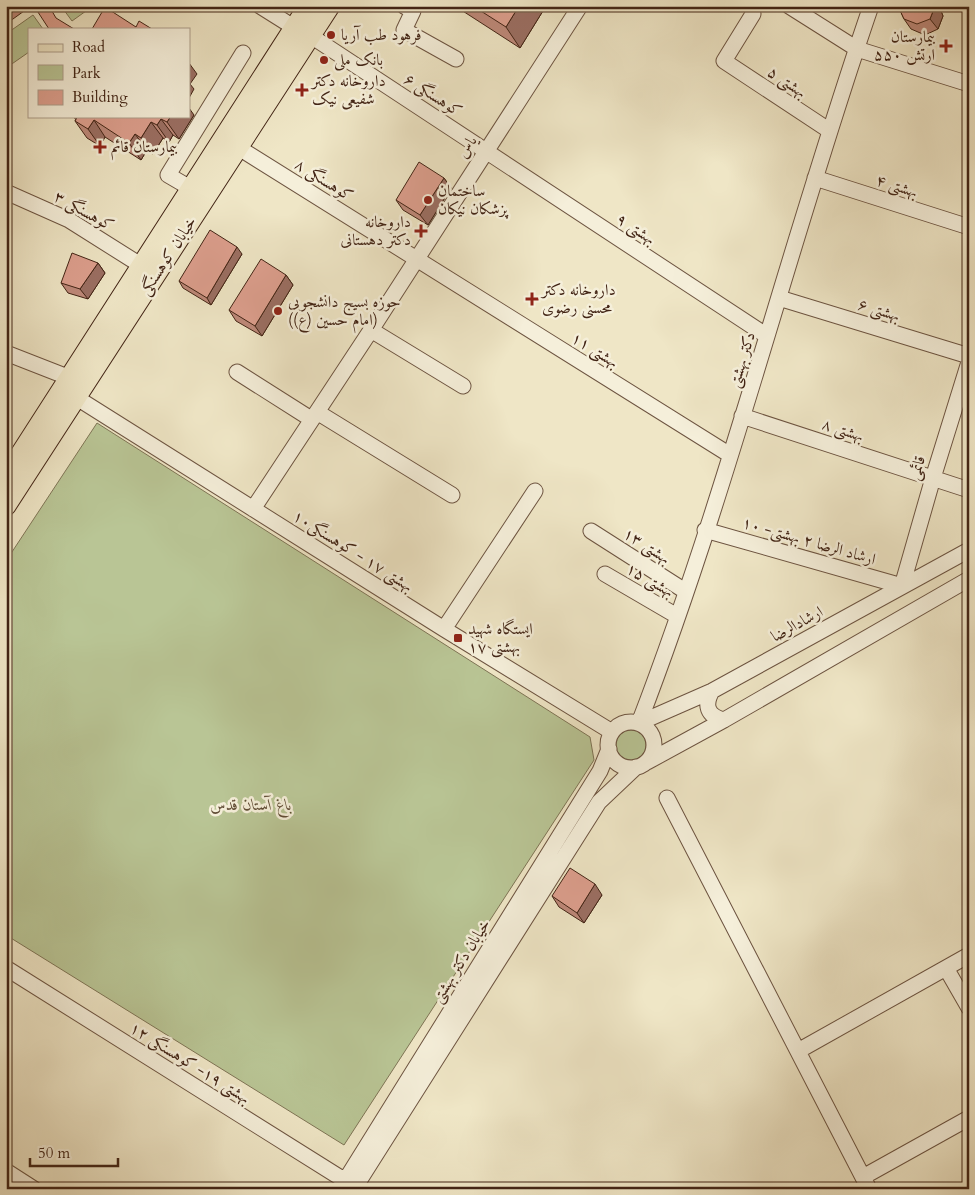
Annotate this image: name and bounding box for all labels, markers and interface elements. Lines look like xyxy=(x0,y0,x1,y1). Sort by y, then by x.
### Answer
place label: فرهود طب آریا xyxy=(341,24,421,46)
place label: بیمارستان ۵۵۰ ارتش xyxy=(874,26,935,66)
legend xyxy=(28,28,190,118)
marker: فرهود طب آریا xyxy=(325,29,337,41)
text: Road xyxy=(72,37,105,57)
marker: بیمارستان ۵۵۰ ارتش xyxy=(939,39,953,53)
place label: بانک ملی xyxy=(334,49,383,71)
marker: بانک ملی xyxy=(318,54,330,66)
street label: بهشتی ۵ xyxy=(763,61,811,103)
text: Park xyxy=(72,63,101,83)
street label: کوهسنگی ۶ xyxy=(400,68,466,122)
place label: داروخانه دکتر شفیعی نیک xyxy=(310,70,386,110)
marker: داروخانه دکتر شفیعی نیک xyxy=(296,84,308,96)
text: Building xyxy=(72,87,128,107)
street label: یاس xyxy=(452,131,483,162)
place label: بیمارستان قائم xyxy=(111,136,178,161)
marker: بیمارستان قائم xyxy=(93,140,107,154)
street label: کوهسنگی ۸ xyxy=(290,153,358,207)
street label: بهشتی ۴ xyxy=(873,169,921,203)
place label: ساختمان پزشکان نیکان xyxy=(438,180,509,220)
street label: کوهسنگی ۳ xyxy=(50,186,118,236)
marker: ساختمان پزشکان نیکان xyxy=(422,194,434,206)
street label: بهشتی ۹ xyxy=(612,208,660,250)
place label: داروخانه دکتر دهستانی xyxy=(340,211,411,251)
street label: خیابان کوهسنگی xyxy=(134,212,202,300)
marker: داروخانه دکتر دهستانی xyxy=(415,225,427,237)
place label: داروخانه دکتر محسنی رضوی xyxy=(540,279,616,319)
place label: حوزه بسیج دانشجویی (امام حسین (ع)) xyxy=(288,291,401,334)
marker: داروخانه دکتر محسنی رضوی xyxy=(526,293,538,305)
street label: بهشتی ۶ xyxy=(855,293,903,327)
marker: حوزه بسیج دانشجویی (امام حسین (ع)) xyxy=(272,305,284,317)
street label: بهشتی ۱۱ xyxy=(567,327,623,373)
street label: دکتر بهشتی xyxy=(723,330,761,390)
street label: بهشتی ۸ xyxy=(819,413,867,447)
street label: قائمی xyxy=(903,453,931,483)
street label: بهشتی ۱۷ - کوهسنگی۱۰ xyxy=(289,505,417,597)
street label: ارشاد الرضا ۲ بهشتی- ۱۰ xyxy=(740,511,878,571)
street label: بهشتی ۱۳ xyxy=(619,523,675,569)
street label: بهشتی ۱۵ xyxy=(622,557,678,603)
street label: ارشادالرضا xyxy=(767,601,827,647)
place label: ایستگاه شهید بهشتی ۱۷ xyxy=(468,618,533,658)
marker: ایستگاه شهید بهشتی ۱۷ xyxy=(452,632,464,644)
park label: باغ آستان قدس xyxy=(210,794,292,818)
street label: خیابان دکتر بهشتی xyxy=(426,915,496,1007)
street label: بهشتی ۱۹- کوهسنگی ۱۲ xyxy=(126,1017,254,1109)
scale bar xyxy=(30,1135,118,1167)
text: 50 m xyxy=(38,1143,70,1163)

